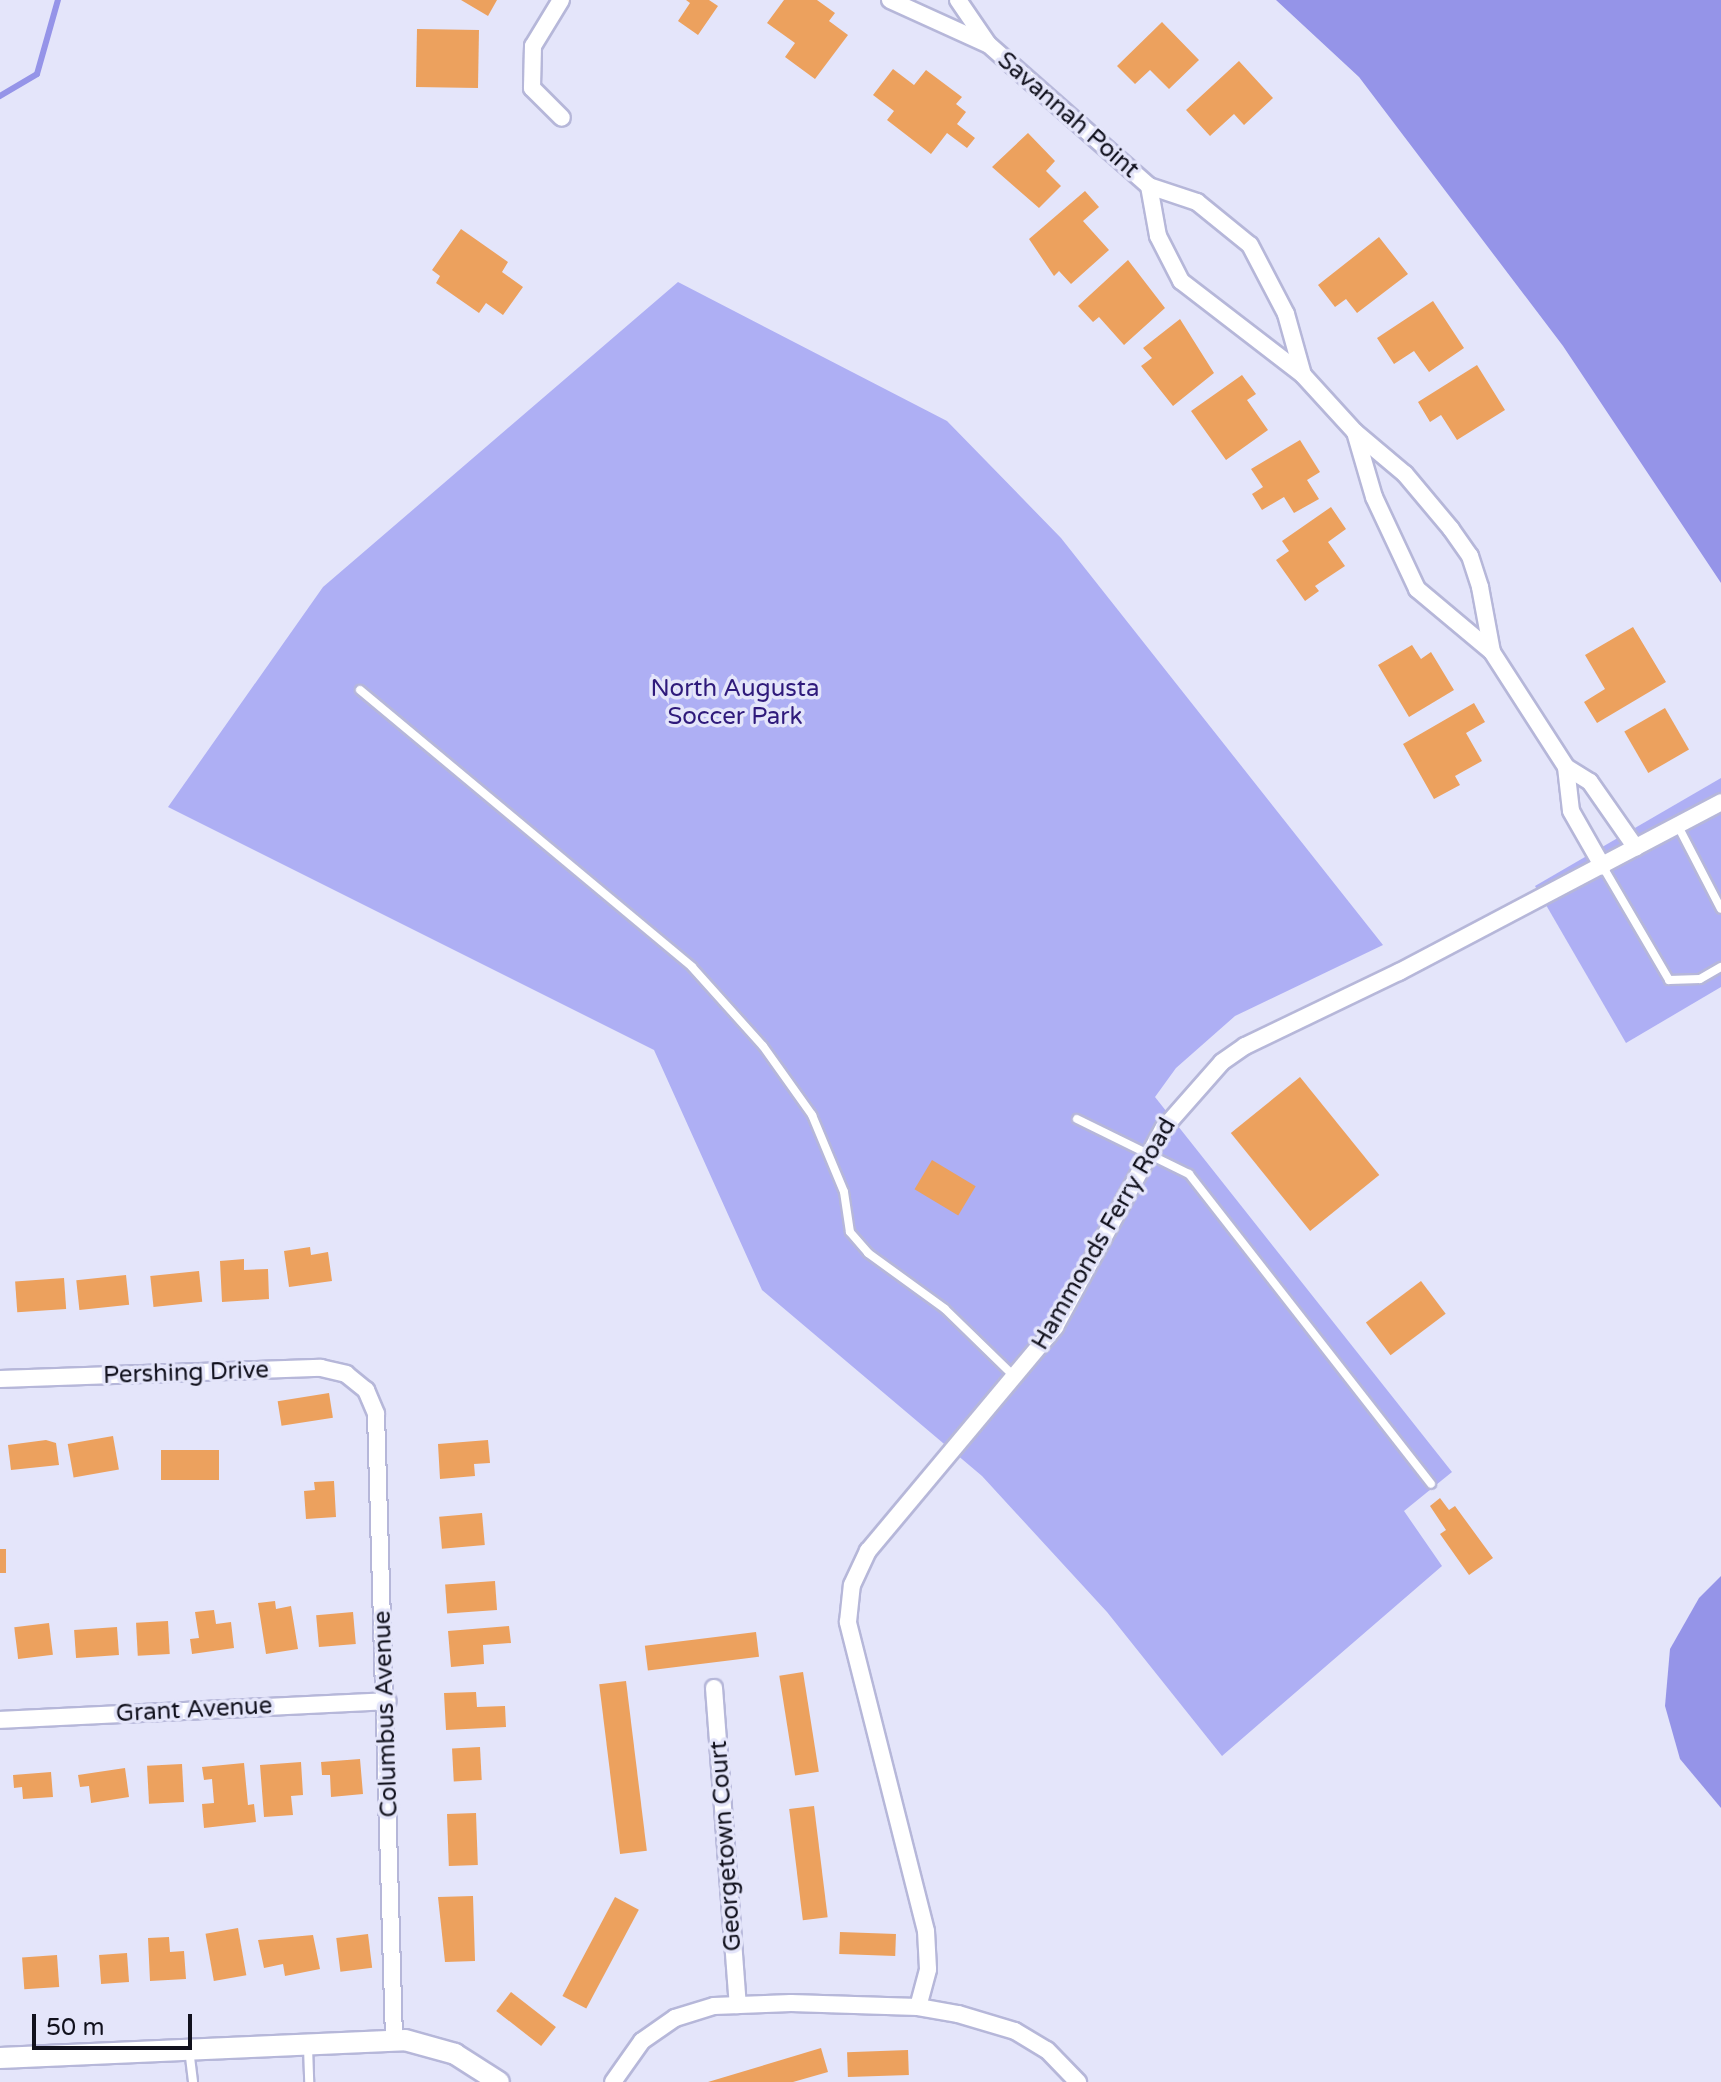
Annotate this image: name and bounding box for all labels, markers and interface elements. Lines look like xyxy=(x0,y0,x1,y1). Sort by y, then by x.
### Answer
street label: Savannah Point xyxy=(992,46,1144,184)
park label: North Augusta Soccer Park xyxy=(651,675,819,731)
street label: Hammonds Ferry Road xyxy=(1026,1113,1182,1355)
street label: Pershing Drive xyxy=(103,1356,269,1390)
street label: Columbus Avenue xyxy=(368,1610,404,1818)
street label: Grant Avenue xyxy=(115,1692,273,1728)
street label: Georgetown Court xyxy=(704,1740,748,1952)
scale bar xyxy=(36,1998,196,2048)
text: 50 m xyxy=(46,2013,104,2042)

